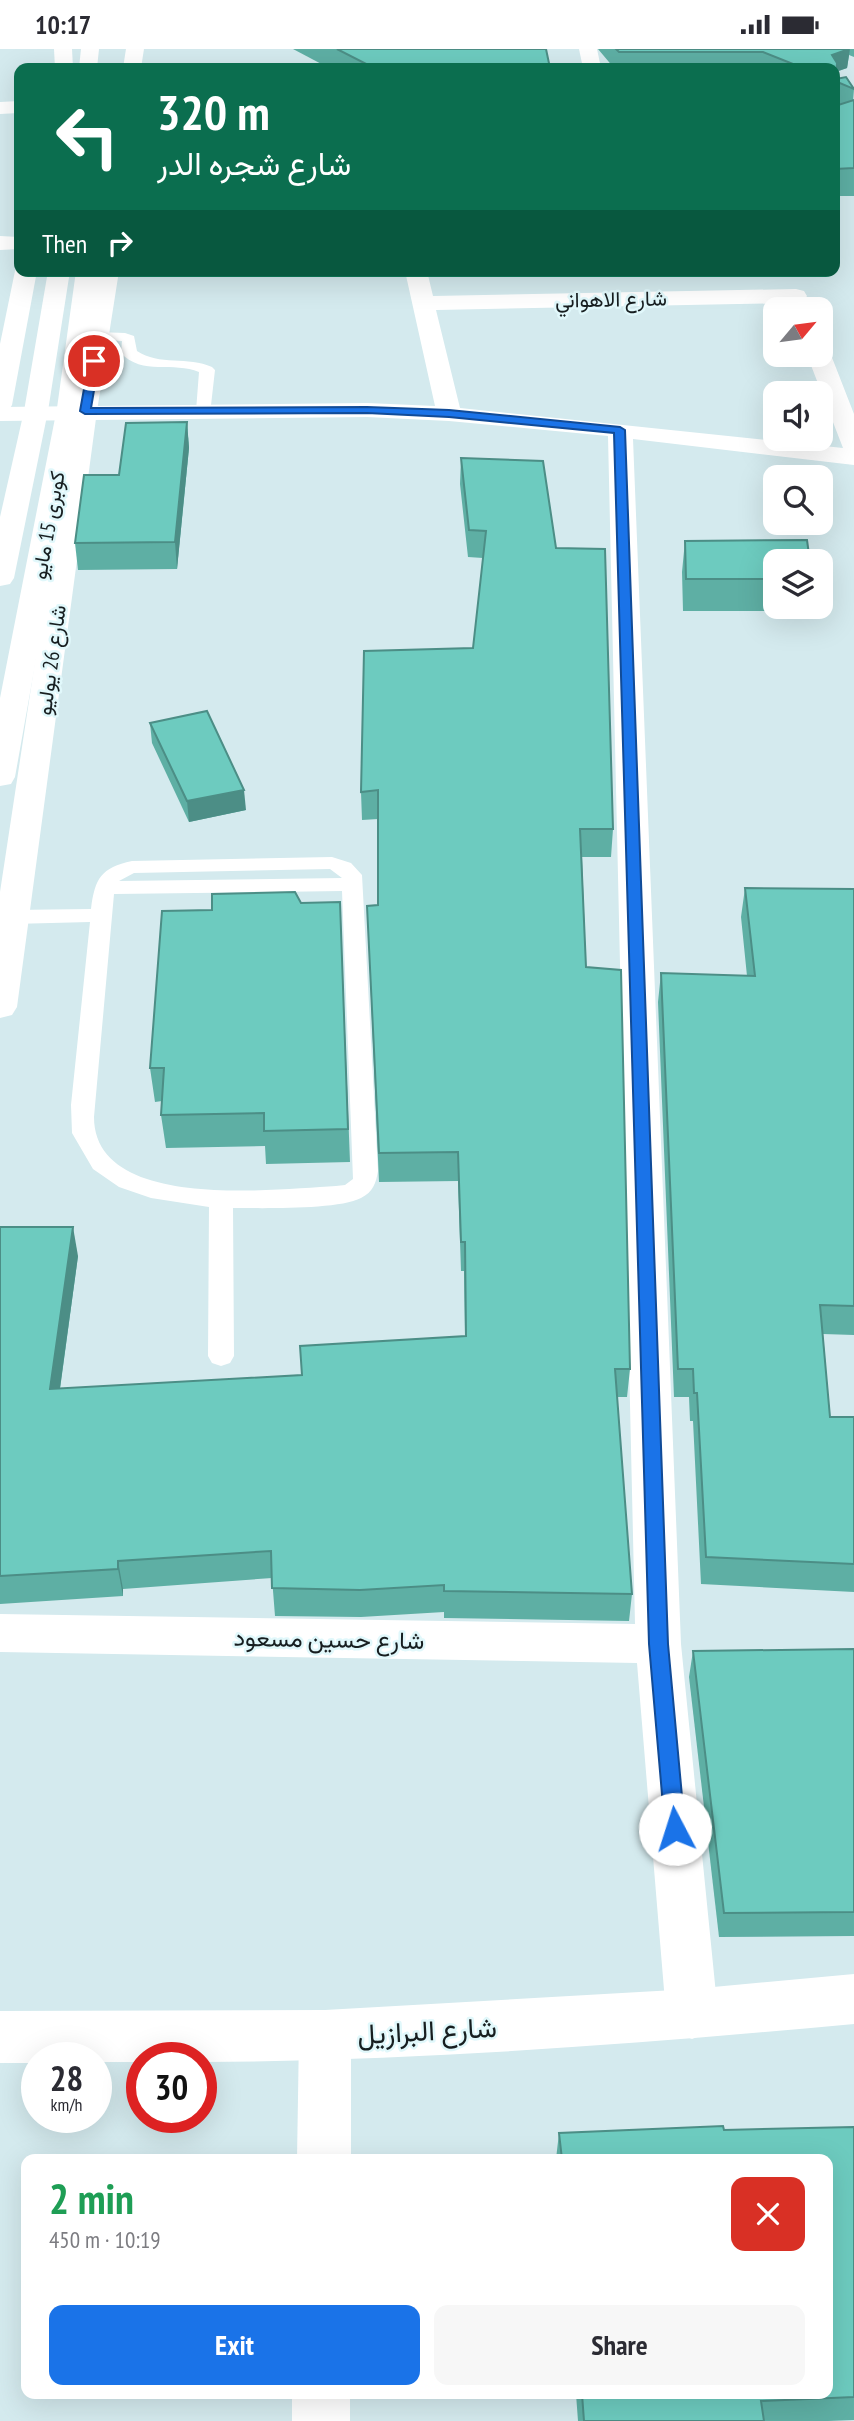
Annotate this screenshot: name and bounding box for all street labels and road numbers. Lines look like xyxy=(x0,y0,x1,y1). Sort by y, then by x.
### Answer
street label: شارع الاهواني xyxy=(555,285,667,317)
street label: كوبرى 15 مايو xyxy=(25,469,71,581)
street label: شارع 26 يوليو xyxy=(30,603,73,717)
street label: شارع حسين مسعود xyxy=(233,1622,425,1657)
street label: شارع البرازيل xyxy=(356,2008,498,2053)

